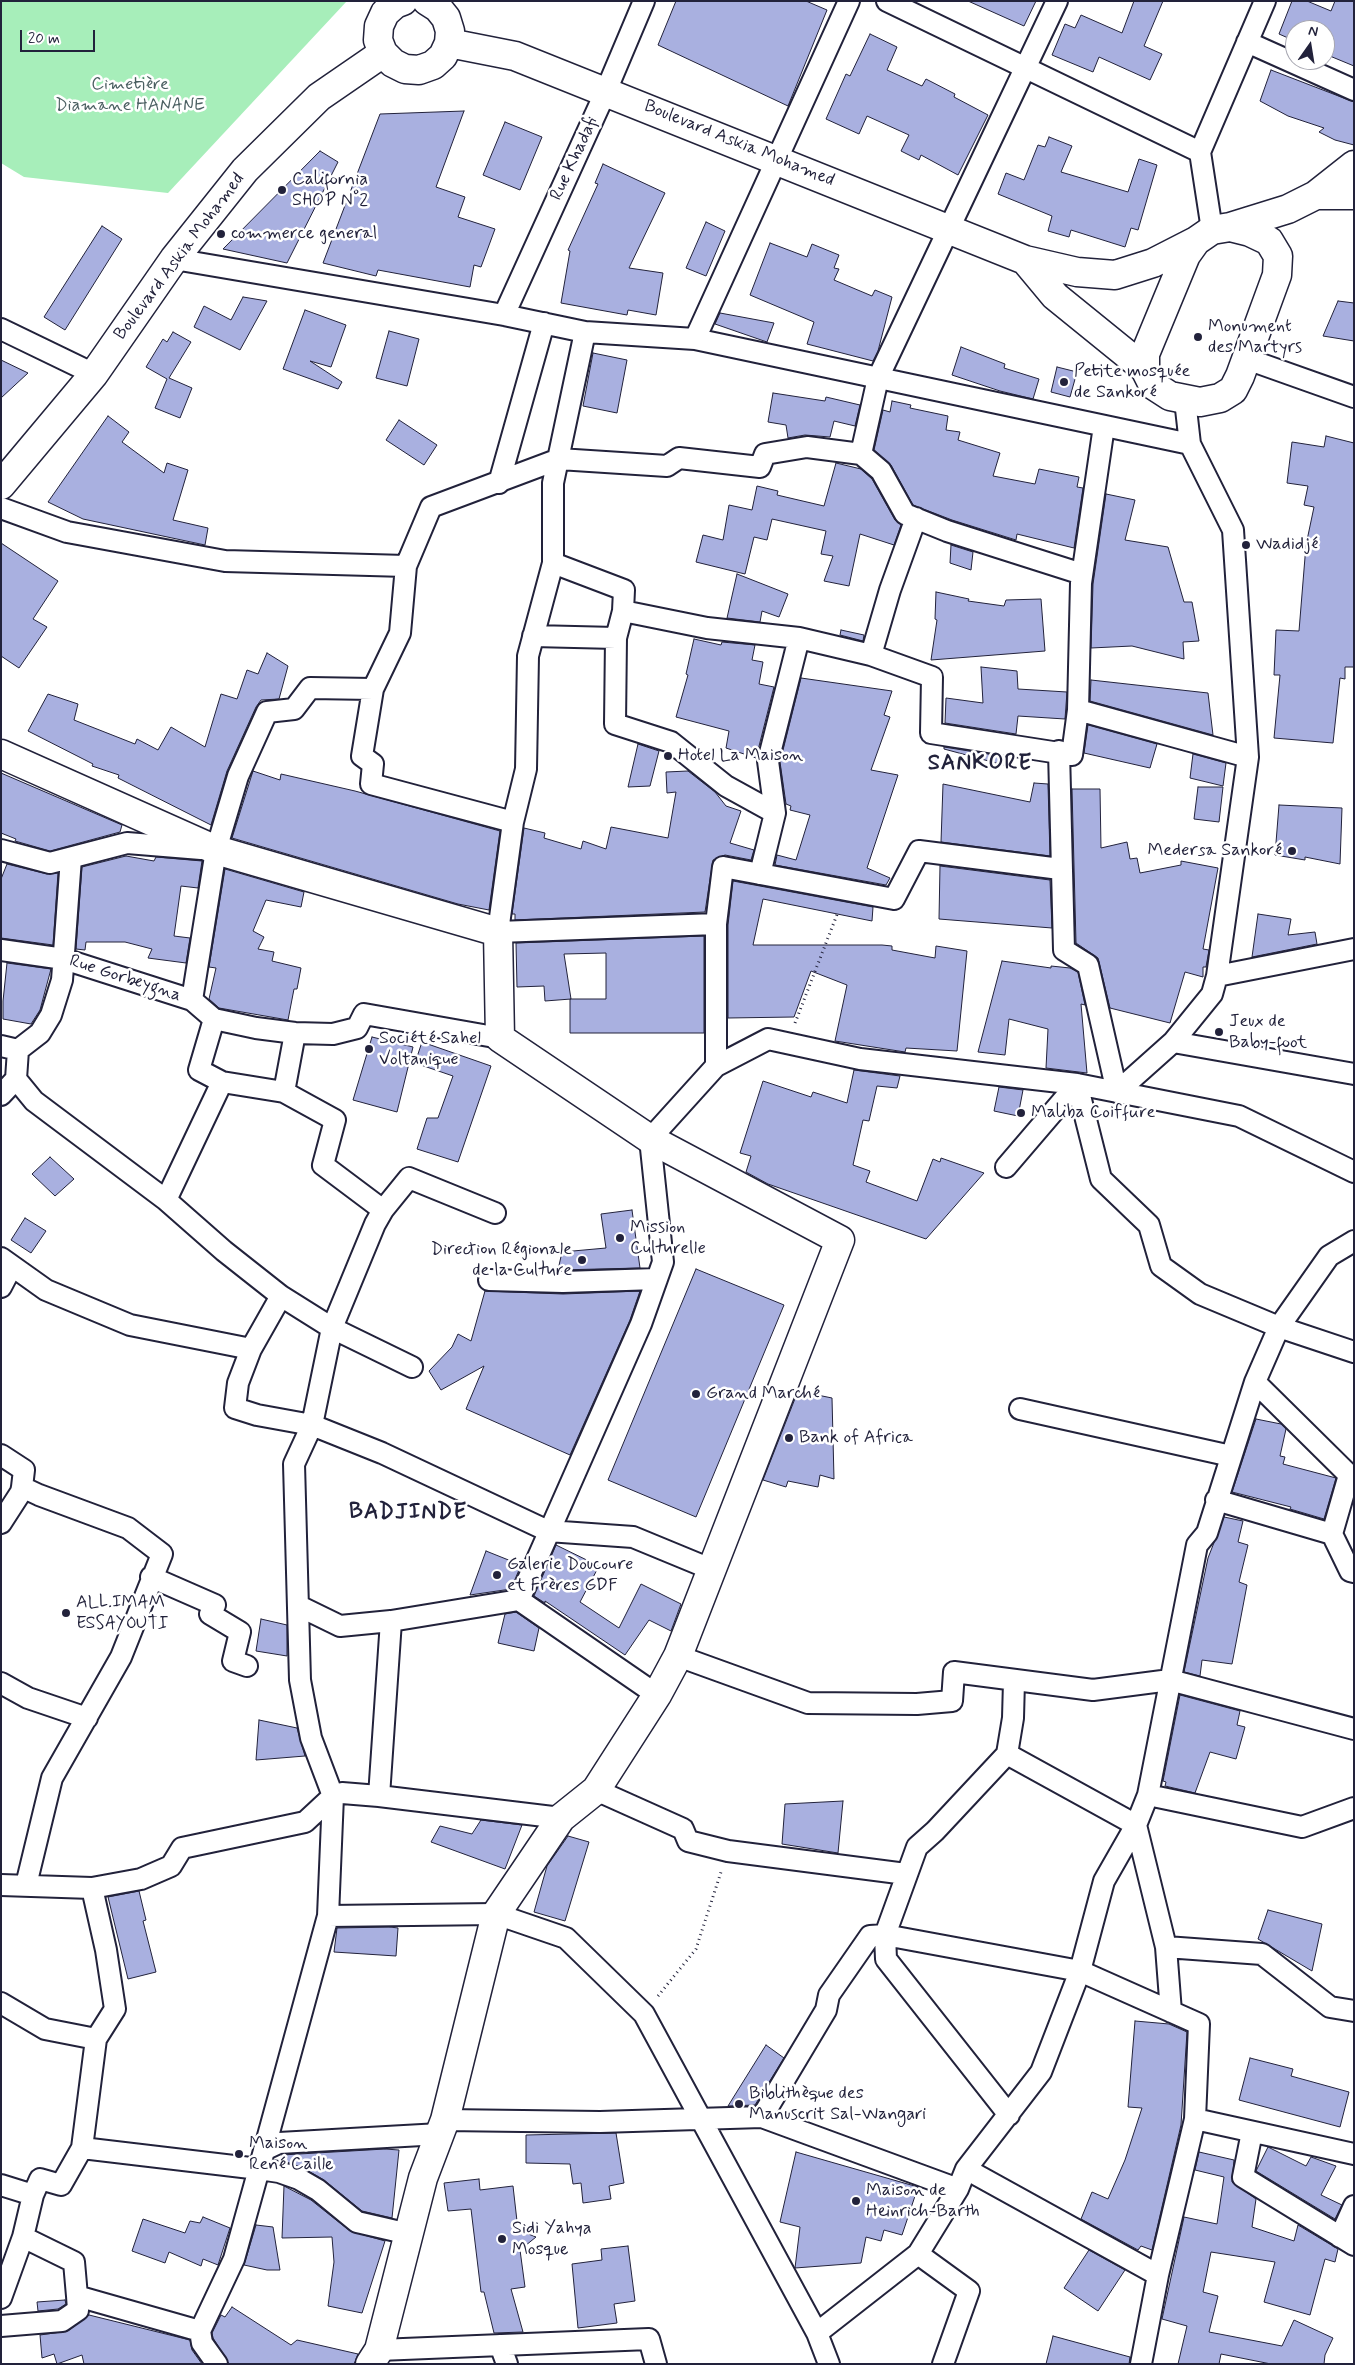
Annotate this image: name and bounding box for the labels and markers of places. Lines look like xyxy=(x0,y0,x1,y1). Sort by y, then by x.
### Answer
place label: California SHOP N°2 xyxy=(292,169,368,212)
marker: California SHOP N°2 xyxy=(276,184,288,196)
place label: commerce general xyxy=(231,223,377,245)
marker: commerce general xyxy=(215,228,227,240)
place label: Monument des Martyrs xyxy=(1208,316,1302,358)
marker: Monument des Martyrs xyxy=(1192,331,1204,343)
place label: Petite mosquée de Sankoré xyxy=(1074,361,1190,404)
marker: Petite mosquée de Sankoré xyxy=(1058,376,1070,388)
place label: Wadidjé xyxy=(1256,534,1318,556)
marker: Wadidjé xyxy=(1240,539,1252,551)
place label: Hotel La Maison xyxy=(678,745,803,767)
marker: Hotel La Maison xyxy=(662,750,674,762)
place label: Medersa Sankoré xyxy=(1147,840,1282,862)
marker: Medersa Sankoré xyxy=(1286,845,1298,857)
place label: Jeux de Baby-foot xyxy=(1229,1011,1307,1054)
marker: Jeux de Baby-foot xyxy=(1213,1026,1225,1038)
place label: Société Sahel Voltanique xyxy=(379,1028,481,1070)
marker: Société Sahel Voltanique xyxy=(363,1043,375,1055)
place label: Maliba Coiffure xyxy=(1031,1102,1155,1124)
marker: Maliba Coiffure xyxy=(1015,1107,1027,1119)
place label: Mission Culturelle xyxy=(630,1217,706,1260)
marker: Mission Culturelle xyxy=(614,1232,626,1244)
place label: Direction Régionale de la Culture xyxy=(431,1239,572,1282)
marker: Direction Régionale de la Culture xyxy=(576,1254,588,1266)
place label: Grand Marché xyxy=(706,1383,820,1405)
marker: Grand Marché xyxy=(690,1388,702,1400)
place label: Bank of Africa xyxy=(799,1427,913,1449)
marker: Bank of Africa xyxy=(783,1432,795,1444)
place label: Galerie Doucoure et Frères GDF xyxy=(507,1554,633,1596)
marker: Galerie Doucoure et Frères GDF xyxy=(491,1569,503,1581)
place label: ALL.IMAM ESSAYOUTI xyxy=(76,1592,168,1635)
marker: ALL.IMAM ESSAYOUTI xyxy=(60,1607,72,1619)
place label: Biblithèque des Manuscrit Sal-Wangari xyxy=(749,2083,926,2126)
marker: Biblithèque des Manuscrit Sal-Wangari xyxy=(733,2098,745,2110)
place label: Maison René Caille xyxy=(249,2133,334,2176)
marker: Maison René Caille xyxy=(233,2148,245,2160)
place label: Maison de Heinrich-Barth xyxy=(866,2180,980,2222)
marker: Maison de Heinrich-Barth xyxy=(850,2195,862,2207)
place label: Sidi Yahya Mosque xyxy=(512,2218,592,2260)
marker: Sidi Yahya Mosque xyxy=(496,2233,508,2245)

